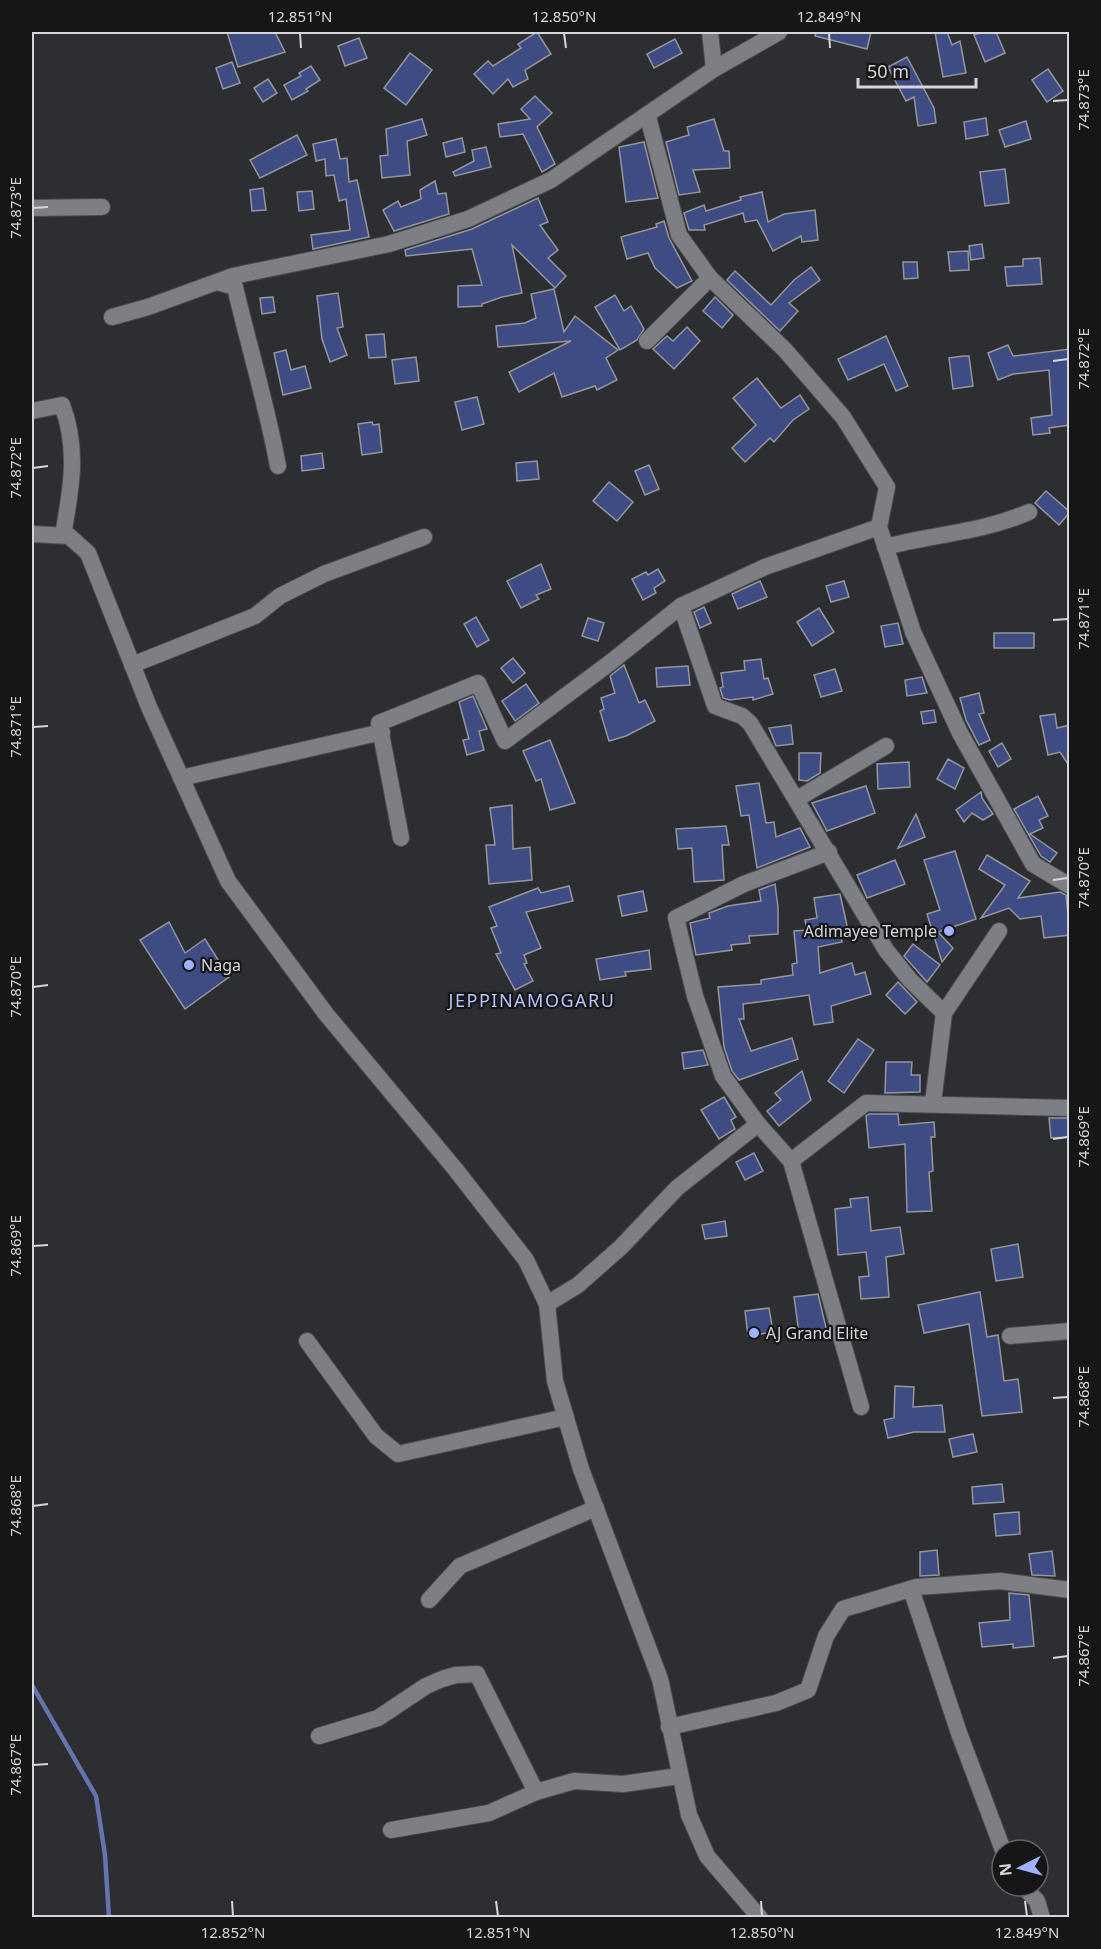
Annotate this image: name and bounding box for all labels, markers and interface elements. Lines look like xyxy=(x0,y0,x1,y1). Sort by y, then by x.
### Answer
text: 12.851°N xyxy=(268,6,332,26)
text: 12.850°N xyxy=(532,6,596,26)
text: 12.849°N xyxy=(797,6,861,26)
scale bar xyxy=(858,51,976,89)
text: 50 m xyxy=(867,59,909,83)
text: 74.873°E xyxy=(1073,69,1093,131)
text: 74.873°E xyxy=(5,177,25,239)
text: 74.872°E xyxy=(1073,328,1093,390)
text: 74.872°E xyxy=(5,437,25,499)
text: 74.871°E xyxy=(1073,588,1093,650)
text: 74.871°E xyxy=(5,696,25,758)
text: 74.870°E xyxy=(1073,847,1093,909)
place label: Adimayee Temple xyxy=(804,920,937,942)
marker: Adimayee Temple xyxy=(942,924,956,938)
place label: Naga xyxy=(201,954,241,976)
text: 74.870°E xyxy=(5,956,25,1018)
marker: Naga xyxy=(182,958,196,972)
district label: JEPPINAMOGARU xyxy=(447,988,615,1012)
text: 74.869°E xyxy=(1073,1106,1093,1168)
text: 74.869°E xyxy=(5,1215,25,1277)
place label: AJ Grand Elite xyxy=(766,1322,868,1344)
marker: AJ Grand Elite xyxy=(747,1326,761,1340)
text: 74.868°E xyxy=(1073,1366,1093,1428)
text: 74.868°E xyxy=(5,1475,25,1537)
text: 74.867°E xyxy=(1073,1625,1093,1687)
text: 74.867°E xyxy=(5,1734,25,1796)
north arrow xyxy=(990,1838,1050,1898)
text: N xyxy=(993,1862,1017,1877)
text: 12.852°N xyxy=(201,1922,265,1942)
text: 12.851°N xyxy=(466,1922,530,1942)
text: 12.850°N xyxy=(730,1922,794,1942)
text: 12.849°N xyxy=(995,1922,1059,1942)

